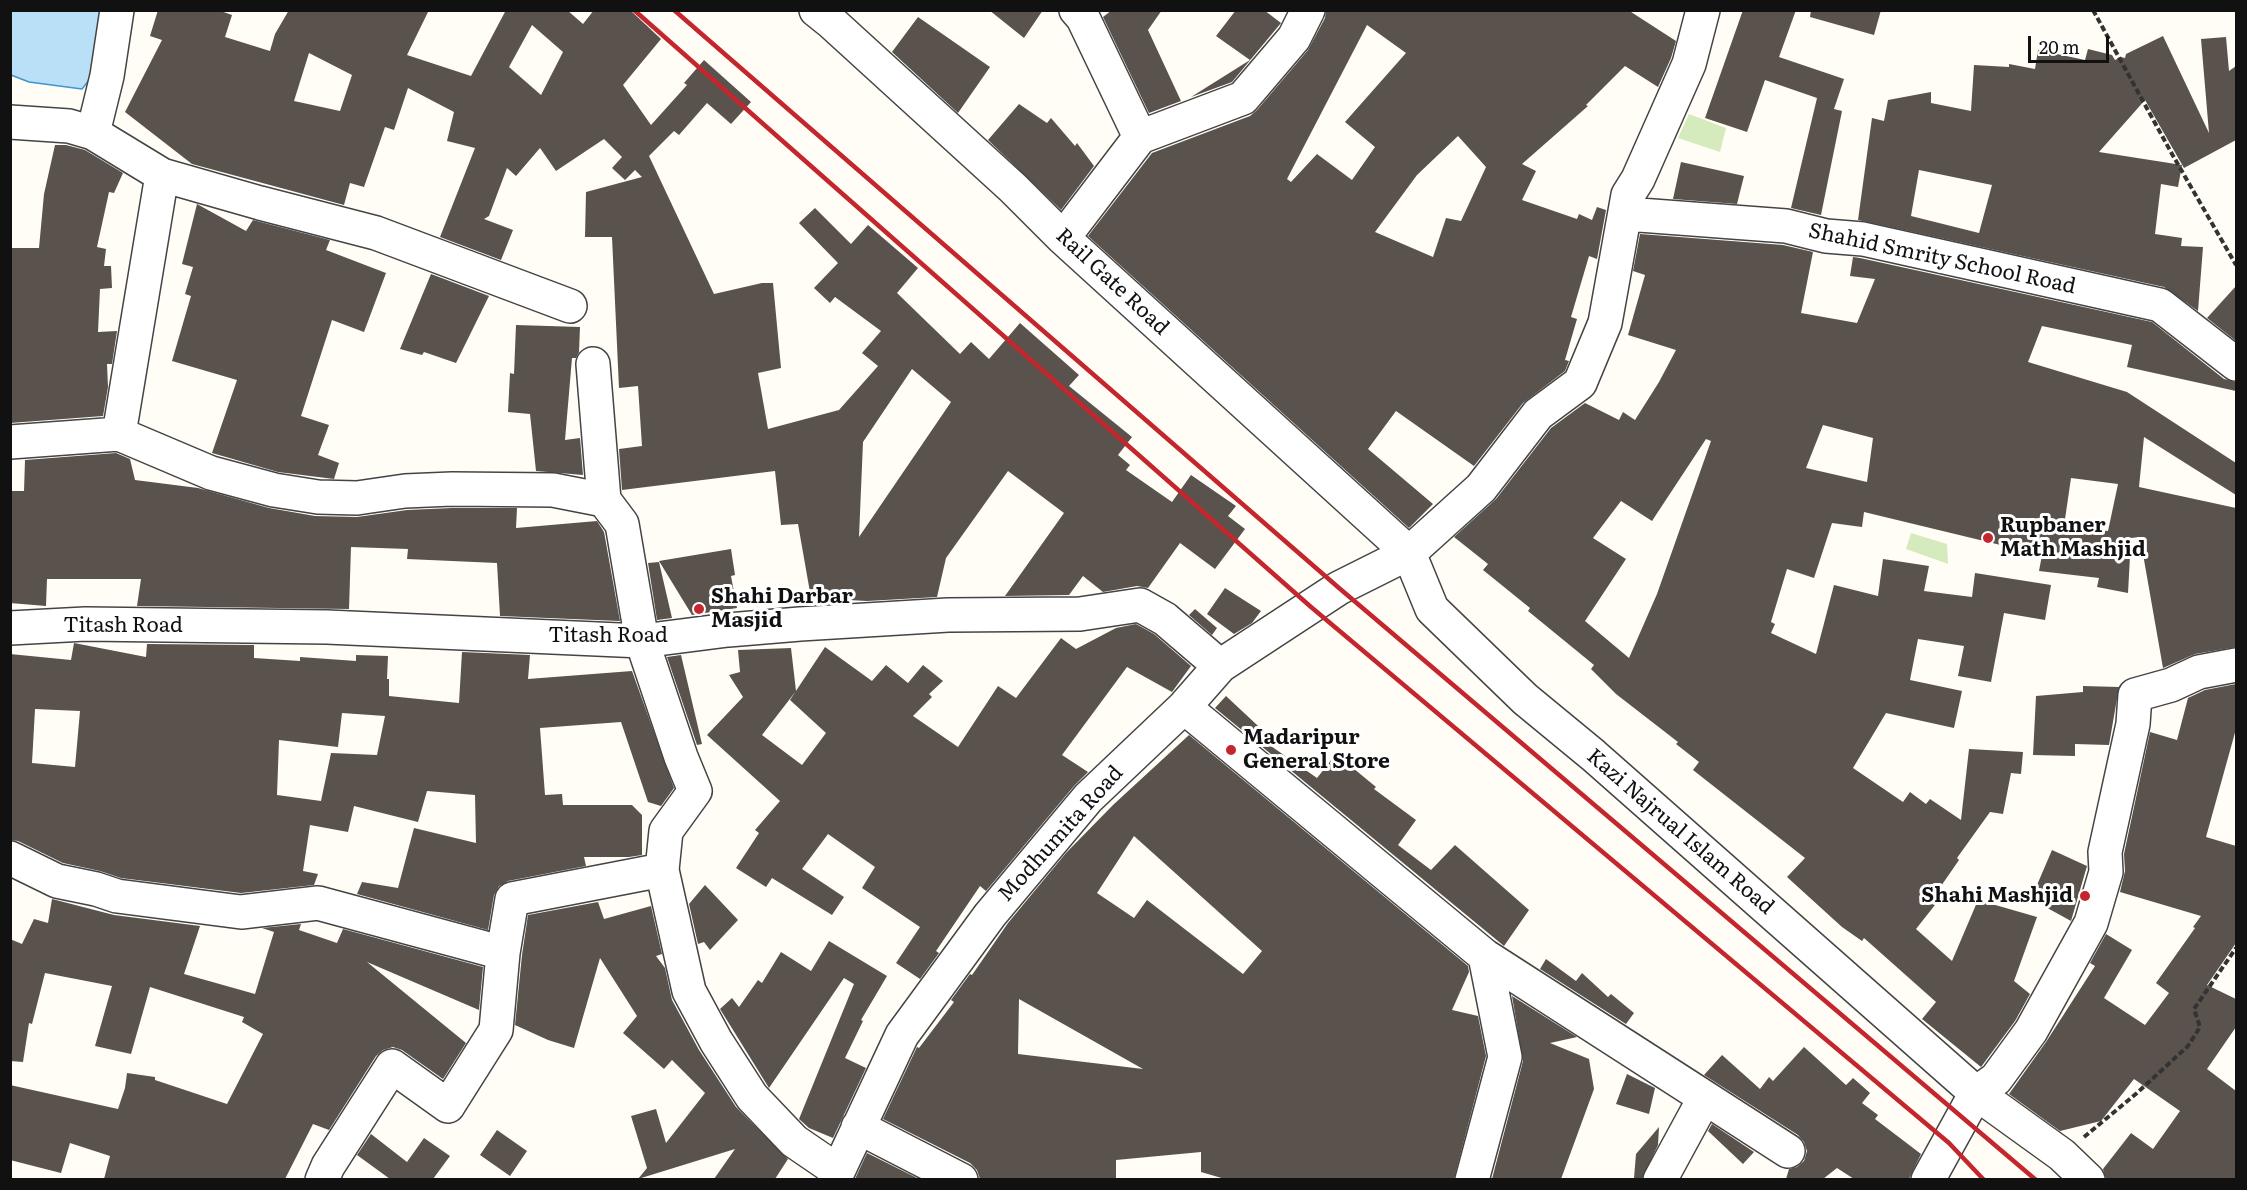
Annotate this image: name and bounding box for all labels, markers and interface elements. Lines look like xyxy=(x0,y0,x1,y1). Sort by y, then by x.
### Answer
scale bar xyxy=(2031,24,2112,62)
text: 20 m xyxy=(2039,33,2080,60)
street label: Shahid Smrity School Road xyxy=(1806,218,2078,300)
street label: Rail Gate Road xyxy=(1050,223,1174,341)
place label: Rupbaner Math Mashjid xyxy=(2000,513,2146,563)
marker: Rupbaner Math Mashjid xyxy=(1981,531,1995,545)
place label: Shahi Darbar Masjid xyxy=(711,584,853,634)
marker: Shahi Darbar Masjid xyxy=(692,602,706,616)
street label: Titash Road xyxy=(63,613,183,639)
street label: Titash Road xyxy=(548,623,668,649)
place label: Madaripur General Store xyxy=(1243,725,1390,775)
marker: Madaripur General Store xyxy=(1224,743,1238,757)
street label: Kazi Najrual Islam Road xyxy=(1581,744,1779,920)
street label: Modhumita Road xyxy=(993,761,1129,907)
place label: Shahi Mashjid xyxy=(1921,883,2073,909)
marker: Shahi Mashjid xyxy=(2078,889,2092,903)

